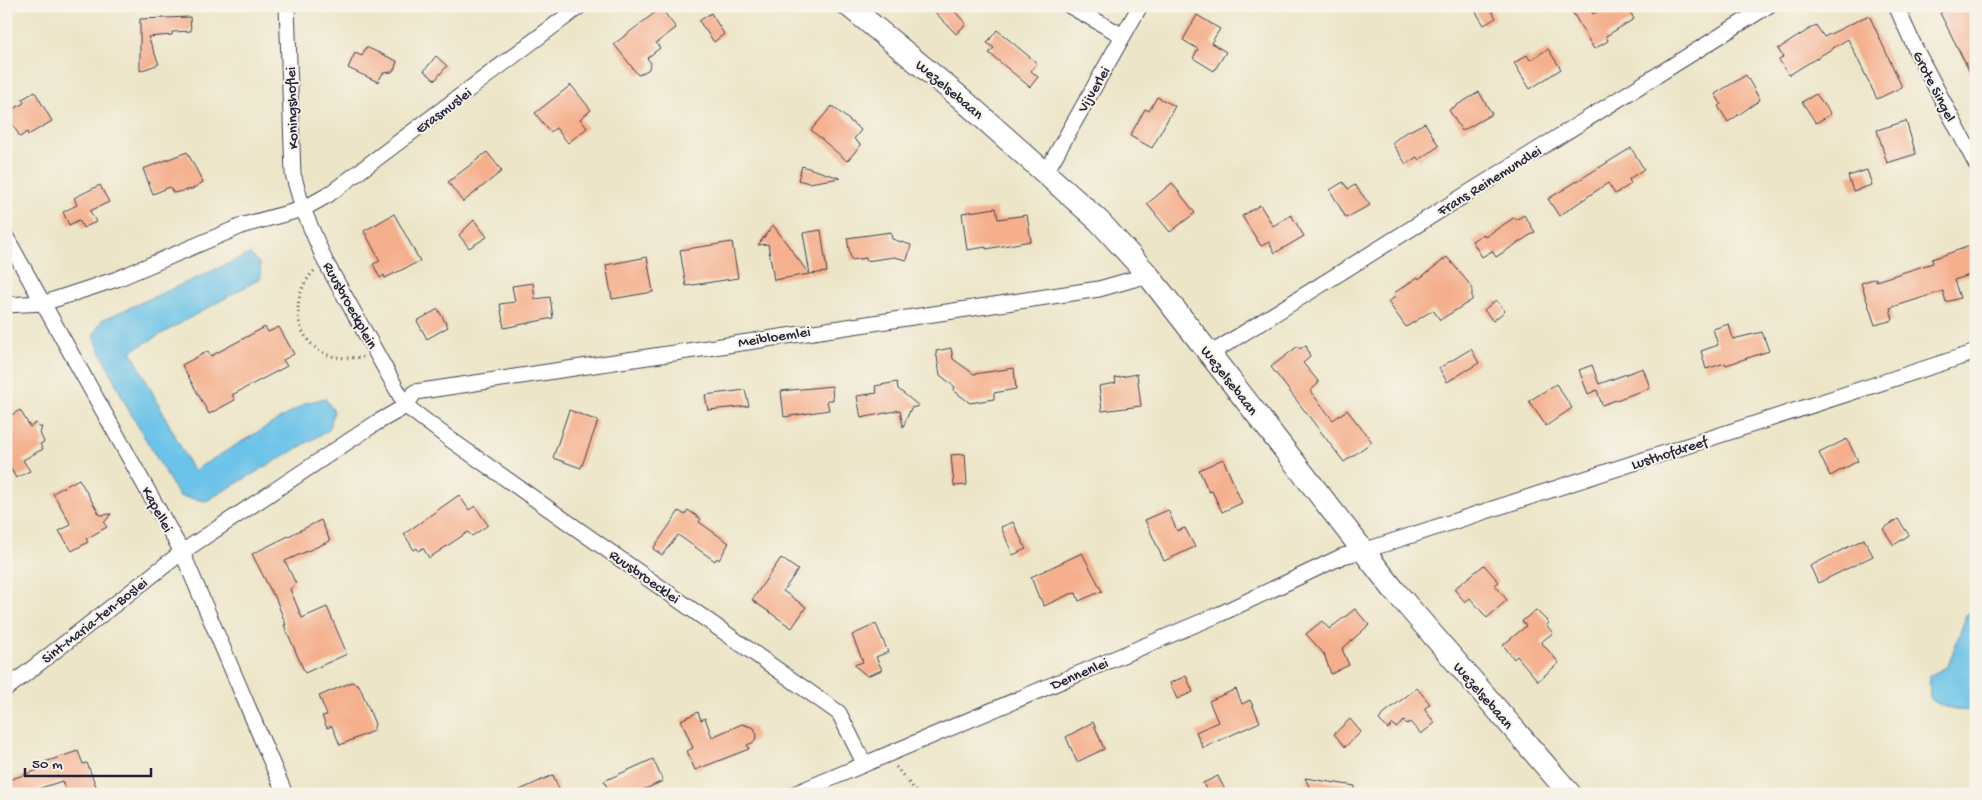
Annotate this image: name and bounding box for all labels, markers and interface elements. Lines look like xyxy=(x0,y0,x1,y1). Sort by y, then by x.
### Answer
street label: Grote Singel xyxy=(1908,49,1959,125)
street label: Wezelsebaan xyxy=(911,57,986,124)
street label: Vijverlei xyxy=(1074,64,1115,117)
street label: Koningshoflei xyxy=(283,66,303,149)
street label: Erasmuslei xyxy=(412,85,476,139)
street label: Frans Reinemundlei xyxy=(1434,142,1545,221)
street label: Ruusbroeckplein xyxy=(318,259,381,353)
street label: Meibloemlei xyxy=(737,323,812,353)
street label: Wezelsebaan xyxy=(1196,343,1261,420)
street label: Lusthofdreef xyxy=(1629,433,1711,475)
street label: Kapellei xyxy=(136,484,176,536)
street label: Ruusbroecklei xyxy=(605,547,683,609)
street label: Sint-Maria-ten-Boslei xyxy=(39,575,152,669)
street label: Dennenlei xyxy=(1047,655,1111,695)
street label: Wezelsebaan xyxy=(1448,659,1517,734)
scale bar xyxy=(25,745,151,777)
text: 50 m xyxy=(32,756,63,774)

